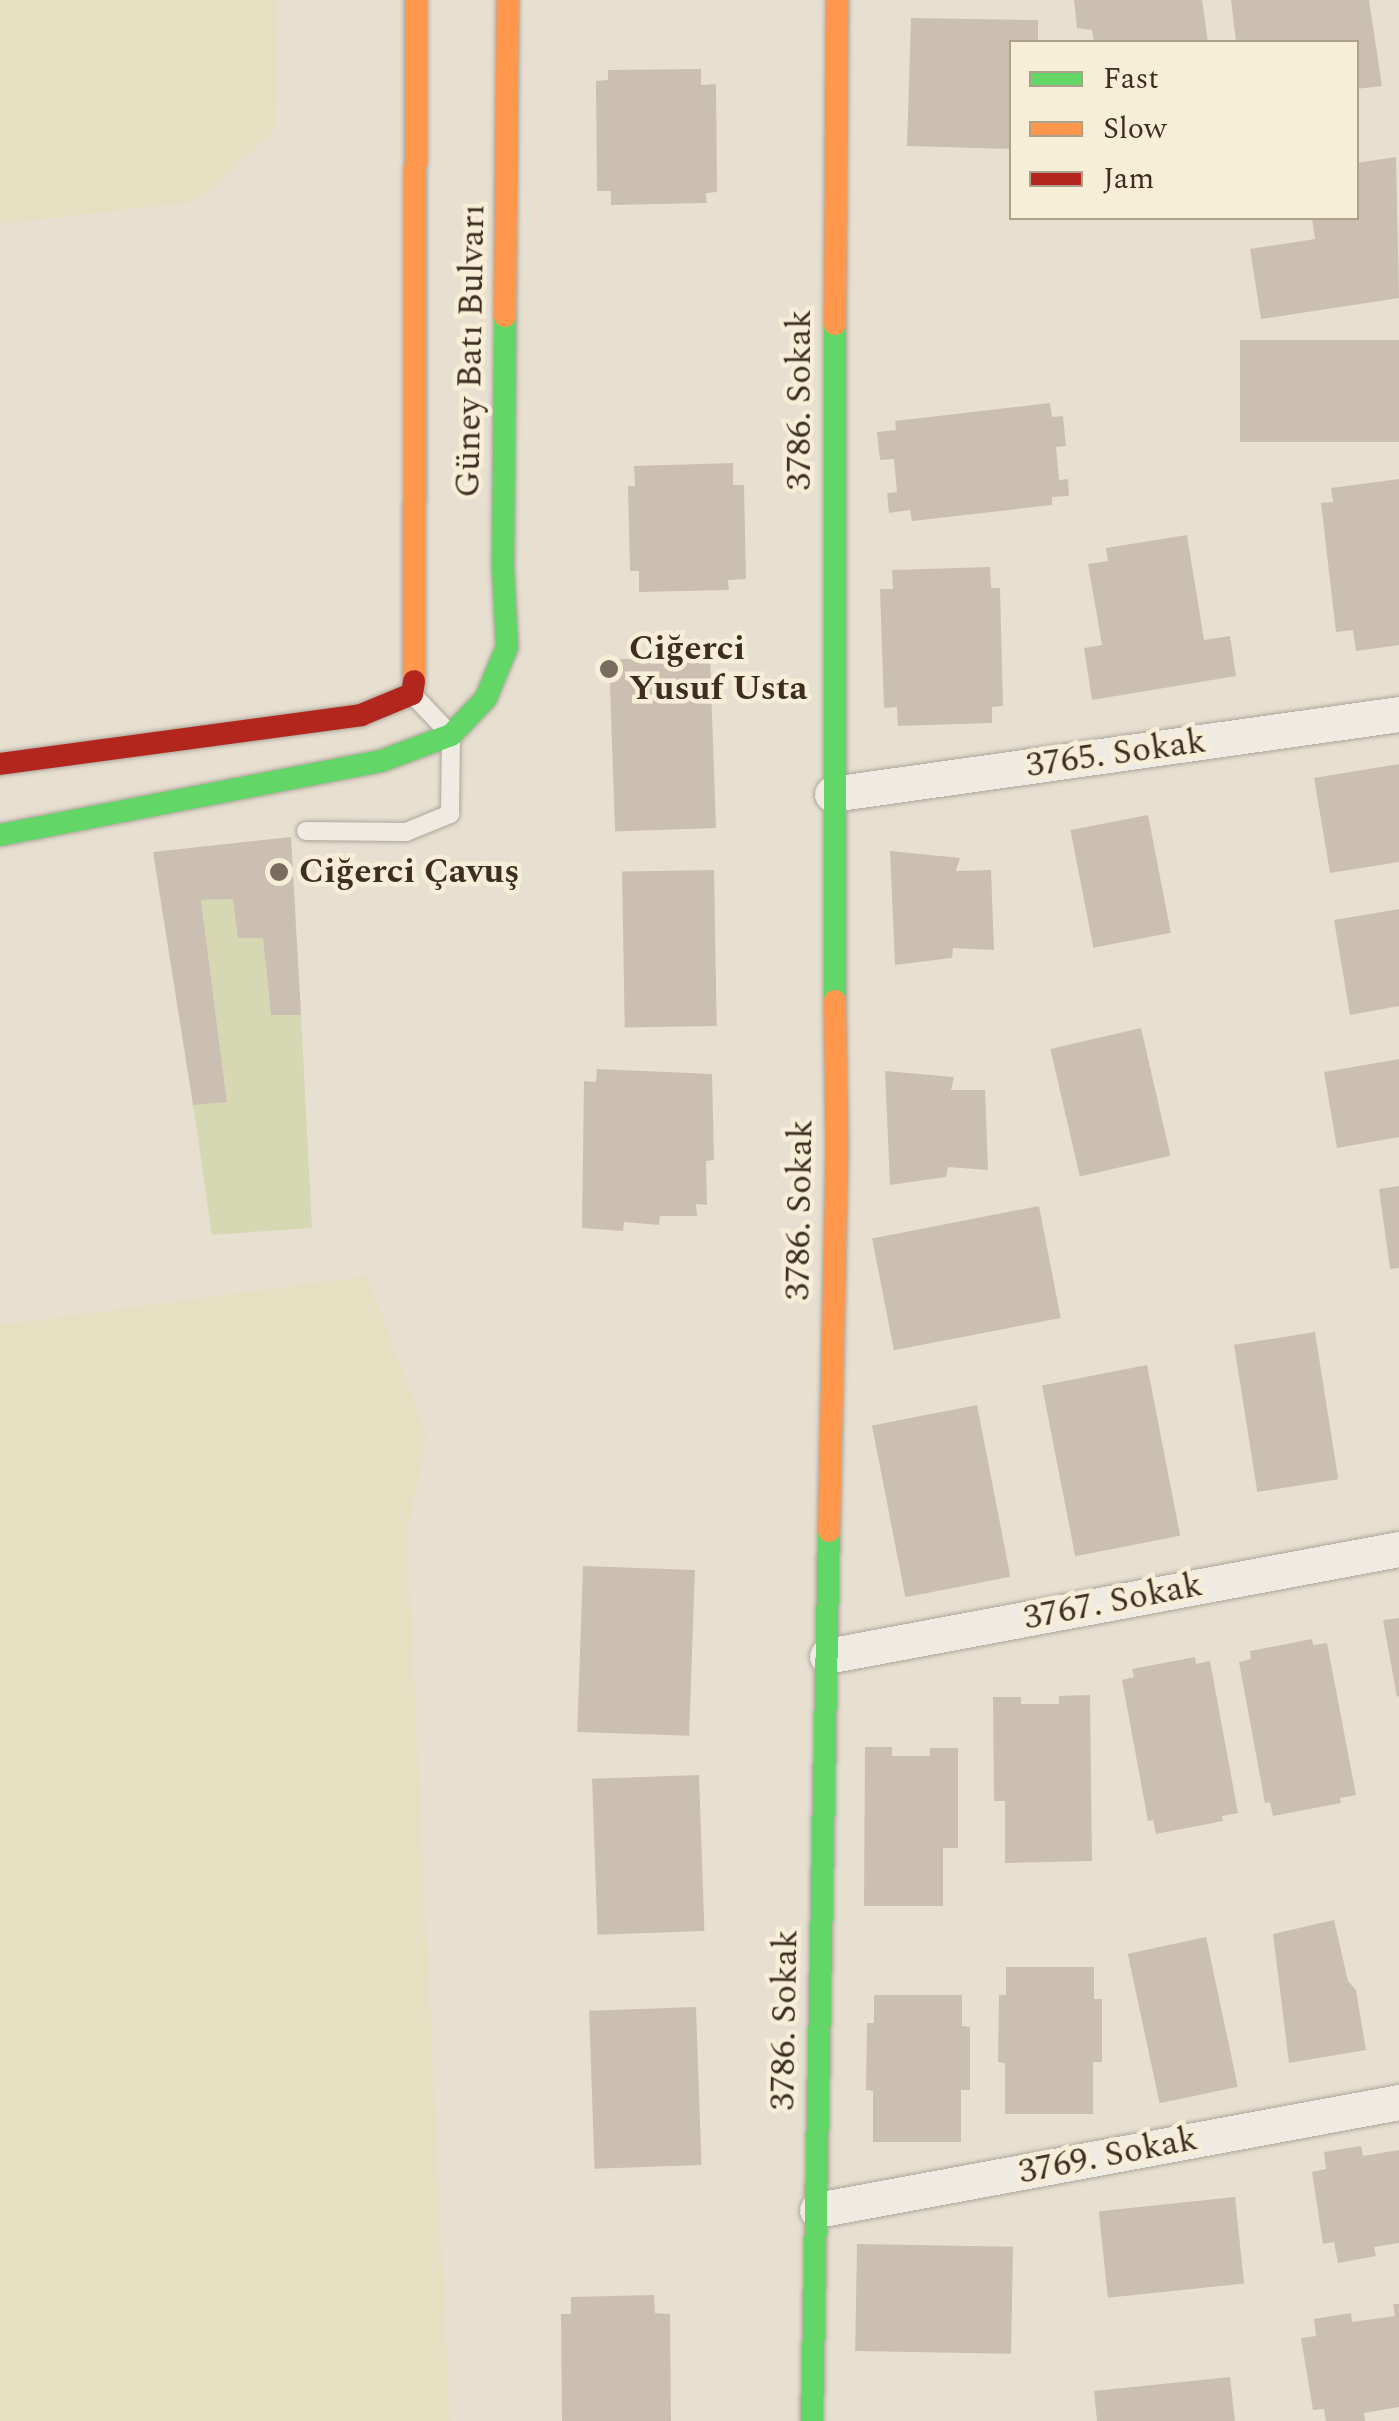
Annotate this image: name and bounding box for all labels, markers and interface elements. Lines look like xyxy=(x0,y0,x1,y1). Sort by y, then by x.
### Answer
legend xyxy=(1009,40,1359,220)
text: Fast xyxy=(1103,56,1159,102)
text: Slow xyxy=(1103,106,1167,152)
text: Jam xyxy=(1103,156,1154,202)
street label: Güney Batı Bulvarı xyxy=(447,204,495,498)
street label: 3786. Sokak xyxy=(779,309,821,491)
place label: Ciğerci Yusuf Usta xyxy=(629,628,807,710)
marker: Ciğerci Yusuf Usta xyxy=(598,658,620,680)
street label: 3765. Sokak xyxy=(1023,721,1209,787)
place label: Ciğerci Çavuş xyxy=(299,851,519,893)
marker: Ciğerci Çavuş xyxy=(268,861,290,883)
street label: 3786. Sokak xyxy=(777,1119,823,1301)
street label: 3767. Sokak xyxy=(1020,1564,1206,1640)
street label: 3786. Sokak xyxy=(762,1929,808,2111)
street label: 3769. Sokak xyxy=(1015,2118,1201,2194)

